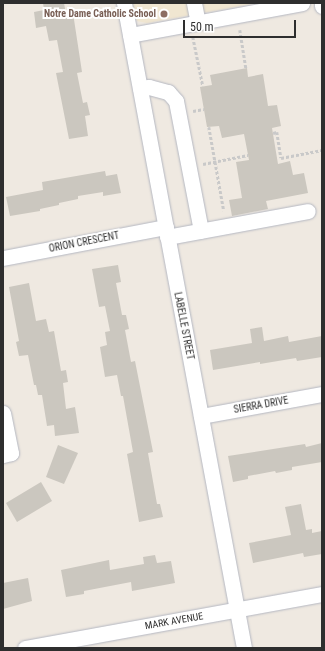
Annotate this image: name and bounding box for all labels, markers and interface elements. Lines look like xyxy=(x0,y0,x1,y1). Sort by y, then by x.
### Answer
place label: Notre Dame Catholic School xyxy=(44,8,156,20)
marker: Notre Dame Catholic School xyxy=(159,9,169,19)
scale bar xyxy=(185,12,298,38)
text: 50 m xyxy=(190,20,214,34)
street label: ORION CRESCENT xyxy=(48,229,120,255)
street label: LABELLE STREET xyxy=(172,291,196,361)
street label: SIERRA DRIVE xyxy=(233,394,289,416)
street label: MARK AVENUE xyxy=(144,610,204,632)

